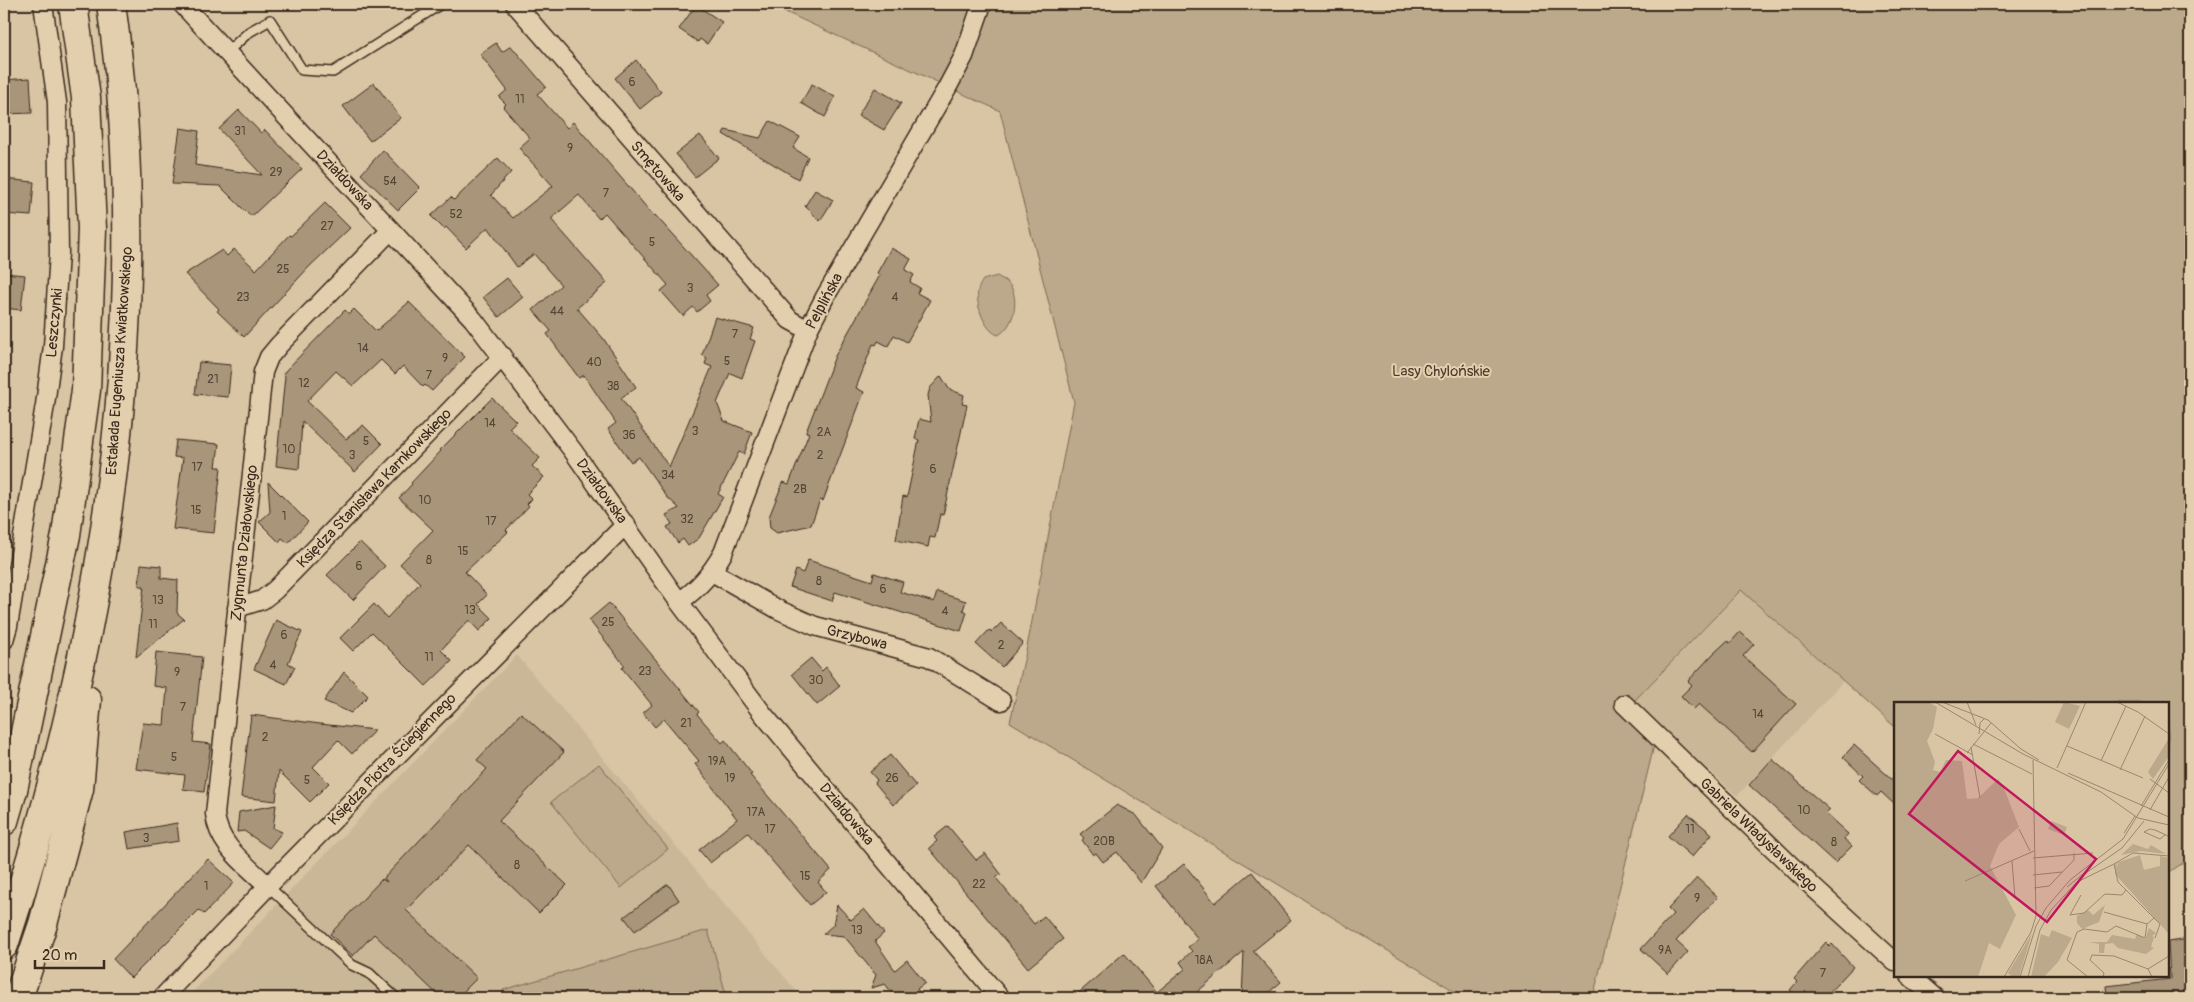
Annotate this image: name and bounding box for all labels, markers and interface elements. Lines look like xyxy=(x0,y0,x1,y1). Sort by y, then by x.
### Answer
house number: 6 xyxy=(629,75,636,90)
house number: 11 xyxy=(515,92,525,107)
house number: 31 xyxy=(234,124,246,139)
street label: Smętowska xyxy=(626,137,689,206)
house number: 9 xyxy=(567,141,573,156)
street label: Działdowska xyxy=(312,146,377,214)
house number: 29 xyxy=(270,165,282,180)
house number: 54 xyxy=(383,174,397,189)
house number: 7 xyxy=(603,186,610,201)
house number: 52 xyxy=(449,207,463,222)
house number: 27 xyxy=(320,219,334,234)
house number: 5 xyxy=(649,235,655,250)
street label: Estakada Eugeniusza Kwiatkowskiego xyxy=(102,246,137,476)
house number: 25 xyxy=(276,262,290,277)
street label: Pelplińska xyxy=(802,270,847,333)
house number: 3 xyxy=(687,281,694,296)
street label: Leszczynki xyxy=(42,287,67,359)
house number: 23 xyxy=(236,290,250,305)
house number: 4 xyxy=(892,290,899,305)
house number: 44 xyxy=(550,304,564,319)
house number: 7 xyxy=(732,327,739,342)
house number: 14 xyxy=(357,341,369,356)
house number: 9 xyxy=(442,351,448,366)
house number: 5 xyxy=(724,354,730,369)
house number: 40 xyxy=(586,355,602,370)
park label: Lasy Chylońskie xyxy=(1392,362,1490,381)
house number: 7 xyxy=(426,368,433,383)
house number: 21 xyxy=(207,372,219,387)
house number: 12 xyxy=(298,376,310,391)
house number: 38 xyxy=(607,379,619,394)
street label: Księdza Stanisława Karnkowskiego xyxy=(293,404,456,572)
house number: 14 xyxy=(484,416,496,431)
house number: 3 xyxy=(692,424,699,439)
house number: 2A xyxy=(817,425,831,440)
house number: 36 xyxy=(622,428,636,443)
house number: 5 xyxy=(363,434,369,449)
house number: 10 xyxy=(283,442,295,457)
house number: 3 xyxy=(349,448,356,463)
house number: 2 xyxy=(817,448,824,463)
street label: Działdowska xyxy=(572,455,632,527)
house number: 17 xyxy=(191,460,203,475)
house number: 6 xyxy=(930,462,937,477)
street label: Zygmunta Działowskiego xyxy=(227,464,262,622)
house number: 34 xyxy=(661,468,675,483)
house number: 2B xyxy=(793,482,807,497)
house number: 10 xyxy=(419,493,431,508)
house number: 15 xyxy=(190,503,202,518)
house number: 1 xyxy=(282,509,286,524)
house number: 32 xyxy=(680,512,694,527)
house number: 17 xyxy=(485,514,497,529)
house number: 15 xyxy=(457,544,469,559)
house number: 8 xyxy=(426,553,432,568)
house number: 6 xyxy=(356,559,363,574)
house number: 8 xyxy=(816,574,822,589)
house number: 6 xyxy=(880,582,887,597)
house number: 13 xyxy=(152,593,164,608)
house number: 13 xyxy=(464,603,476,618)
house number: 4 xyxy=(942,604,949,619)
house number: 25 xyxy=(601,615,615,630)
house number: 11 xyxy=(148,617,158,632)
street label: Grzybowa xyxy=(825,621,889,654)
house number: 6 xyxy=(281,628,288,643)
house number: 2 xyxy=(998,638,1005,653)
house number: 11 xyxy=(424,650,434,665)
house number: 4 xyxy=(270,658,277,673)
house number: 23 xyxy=(638,664,652,679)
house number: 9 xyxy=(174,665,180,680)
house number: 30 xyxy=(809,673,823,688)
street label: Księdza Piotra Ściegiennego xyxy=(324,689,460,829)
house number: 7 xyxy=(180,700,187,715)
inset map xyxy=(1894,702,2169,977)
house number: 14 xyxy=(1752,707,1764,722)
house number: 21 xyxy=(680,716,692,731)
house number: 2 xyxy=(262,730,269,745)
house number: 5 xyxy=(171,750,177,765)
house number: 19A xyxy=(708,754,727,769)
house number: 19 xyxy=(725,771,735,786)
house number: 26 xyxy=(885,771,899,786)
house number: 5 xyxy=(304,773,310,788)
street label: Gabriela Władysławskiego xyxy=(1696,774,1822,897)
street label: Działdowska xyxy=(815,779,878,849)
house number: 10 xyxy=(1798,803,1810,818)
house number: 17A xyxy=(747,805,766,820)
house number: 17 xyxy=(764,822,776,837)
house number: 11 xyxy=(1685,822,1695,837)
house number: 3 xyxy=(143,831,150,846)
house number: 20B xyxy=(1093,834,1115,849)
house number: 8 xyxy=(1831,835,1837,850)
house number: 8 xyxy=(514,858,520,873)
house number: 15 xyxy=(799,869,811,884)
house number: 22 xyxy=(972,877,986,892)
house number: 1 xyxy=(204,879,208,894)
house number: 9 xyxy=(1694,891,1700,906)
house number: 13 xyxy=(851,923,863,938)
scale bar xyxy=(35,937,104,969)
house number: 9A xyxy=(1658,943,1672,958)
text: 20 m xyxy=(42,946,77,965)
house number: 18A xyxy=(1195,953,1213,968)
house number: 7 xyxy=(1820,966,1827,981)

